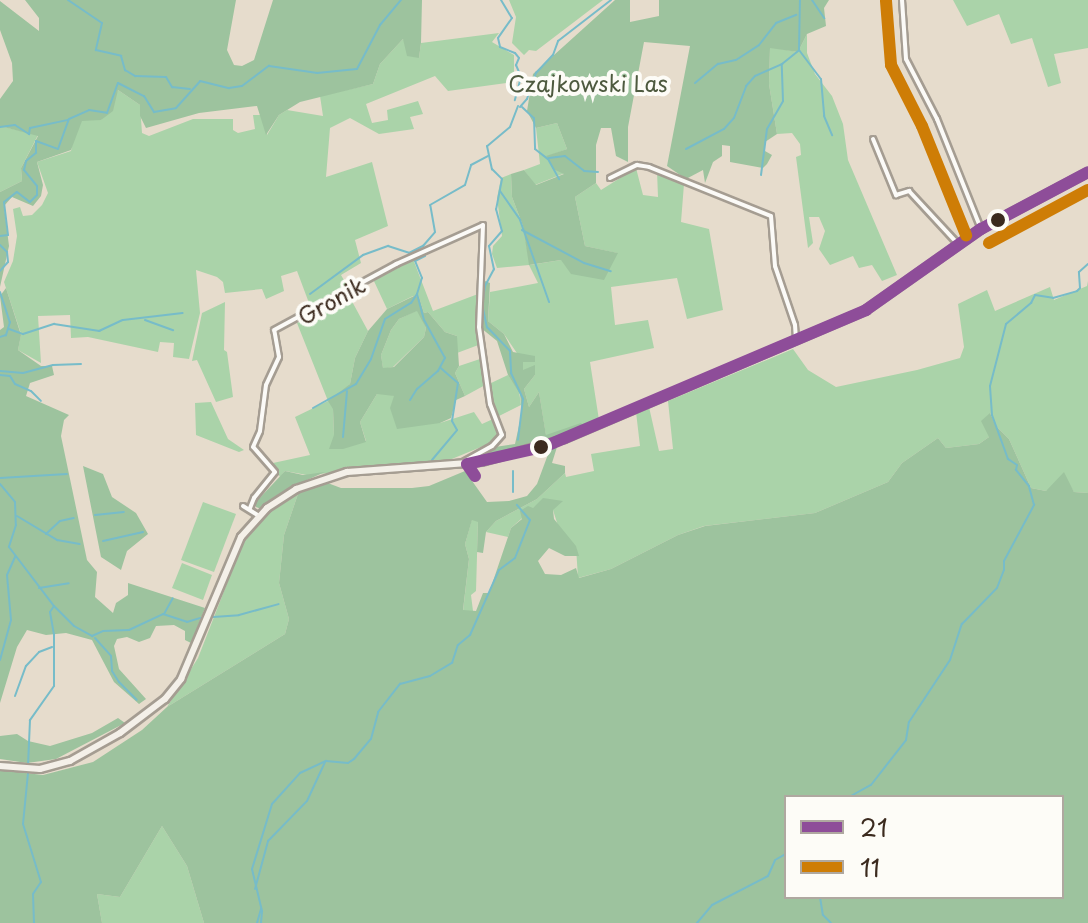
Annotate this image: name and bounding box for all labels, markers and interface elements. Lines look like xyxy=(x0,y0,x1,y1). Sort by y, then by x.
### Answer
park label: Czajkowski Las xyxy=(506,70,670,96)
unlabelled marker xyxy=(990,212,1006,228)
street label: Gronik xyxy=(293,271,369,329)
unlabelled marker xyxy=(533,439,549,455)
legend xyxy=(784,795,1064,899)
text: 21 xyxy=(860,809,888,845)
text: 11 xyxy=(860,849,880,885)

